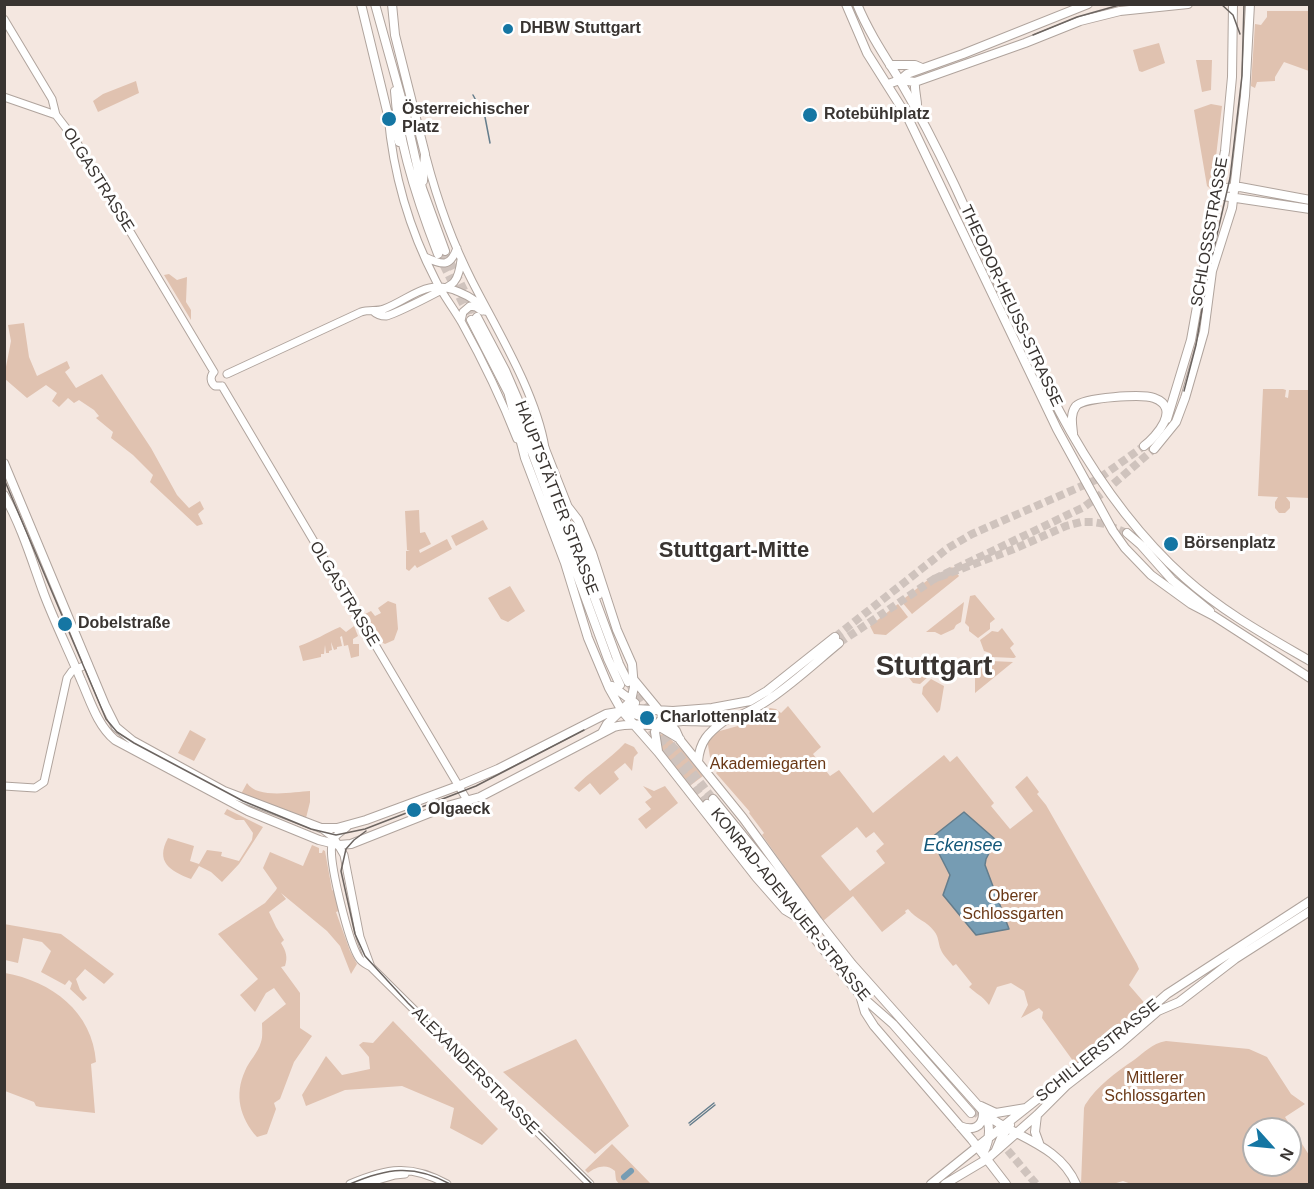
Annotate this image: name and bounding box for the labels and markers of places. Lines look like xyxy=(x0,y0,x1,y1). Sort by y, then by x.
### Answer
place label: DHBW Stuttgart xyxy=(520,19,641,39)
marker: DHBW Stuttgart xyxy=(501,22,515,36)
place label: Österreichischer Platz xyxy=(402,100,529,138)
place label: Rotebühlplatz xyxy=(824,105,930,125)
marker: Rotebühlplatz xyxy=(801,106,819,124)
marker: Österreichischer Platz xyxy=(380,110,398,128)
place label: Börsenplatz xyxy=(1184,534,1276,554)
marker: Börsenplatz xyxy=(1162,535,1180,553)
place label: Dobelstraße xyxy=(78,614,170,634)
marker: Dobelstraße xyxy=(56,615,74,633)
place label: Charlottenplatz xyxy=(660,708,776,728)
marker: Charlottenplatz xyxy=(638,709,656,727)
place label: Olgaeck xyxy=(428,800,490,820)
marker: Olgaeck xyxy=(405,801,423,819)

